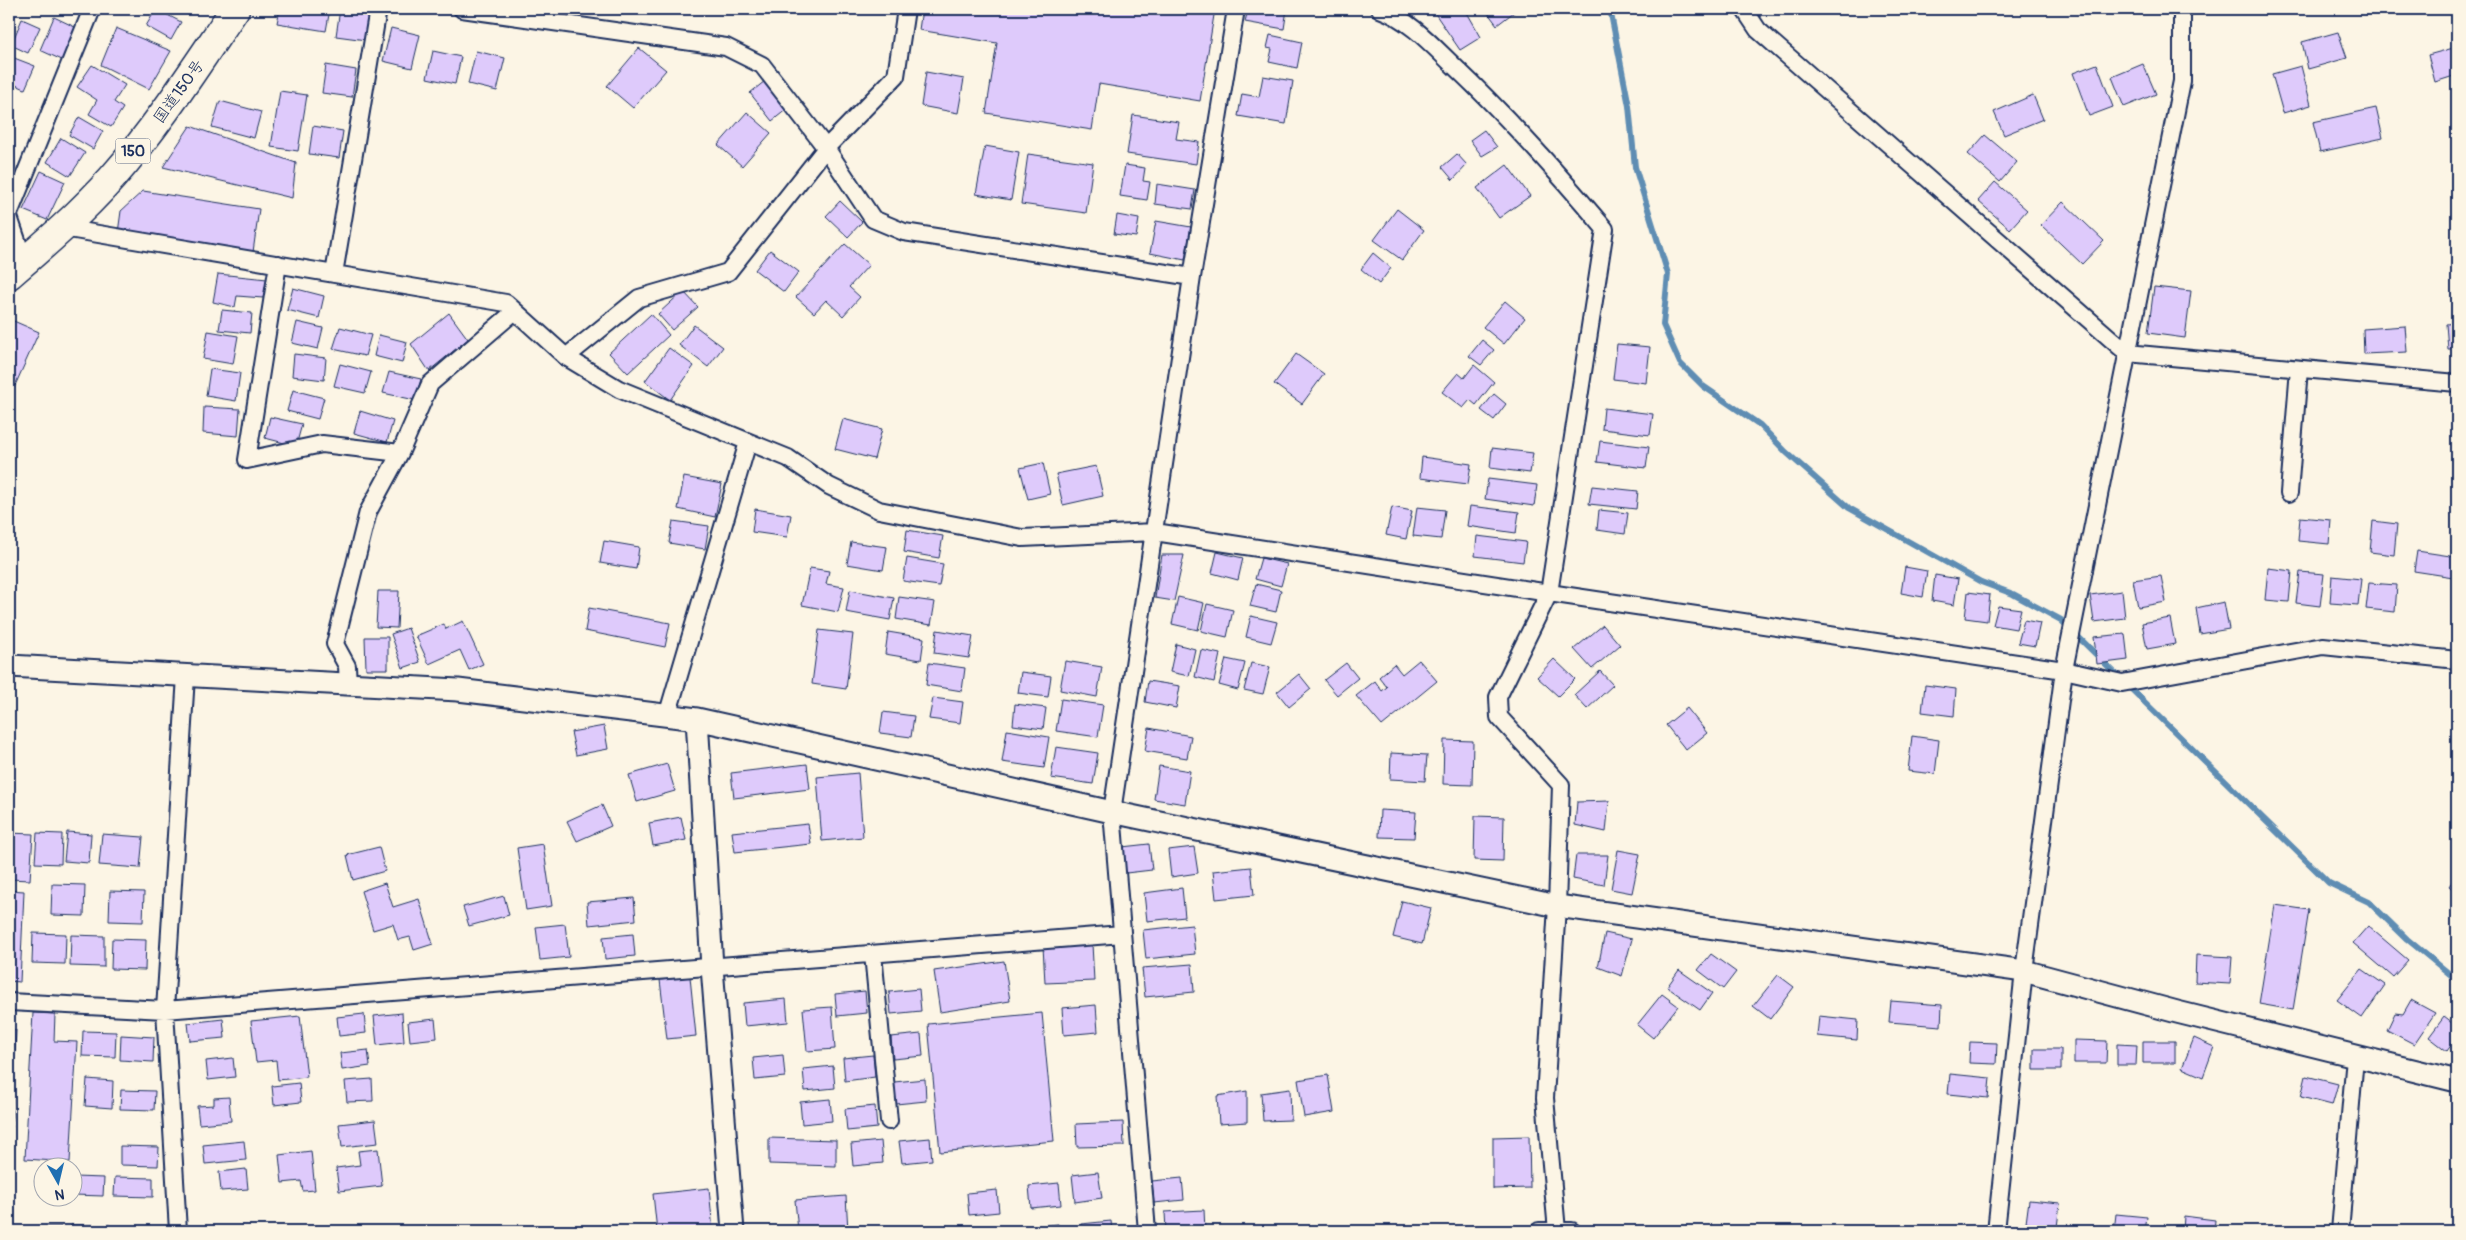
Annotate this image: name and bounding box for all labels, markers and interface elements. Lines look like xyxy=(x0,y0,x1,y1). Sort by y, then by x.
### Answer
street label: 国道150号 xyxy=(149,56,209,127)
road number: 150 xyxy=(116,138,150,164)
north arrow xyxy=(32,1158,82,1208)
text: N xyxy=(54,1185,66,1203)

